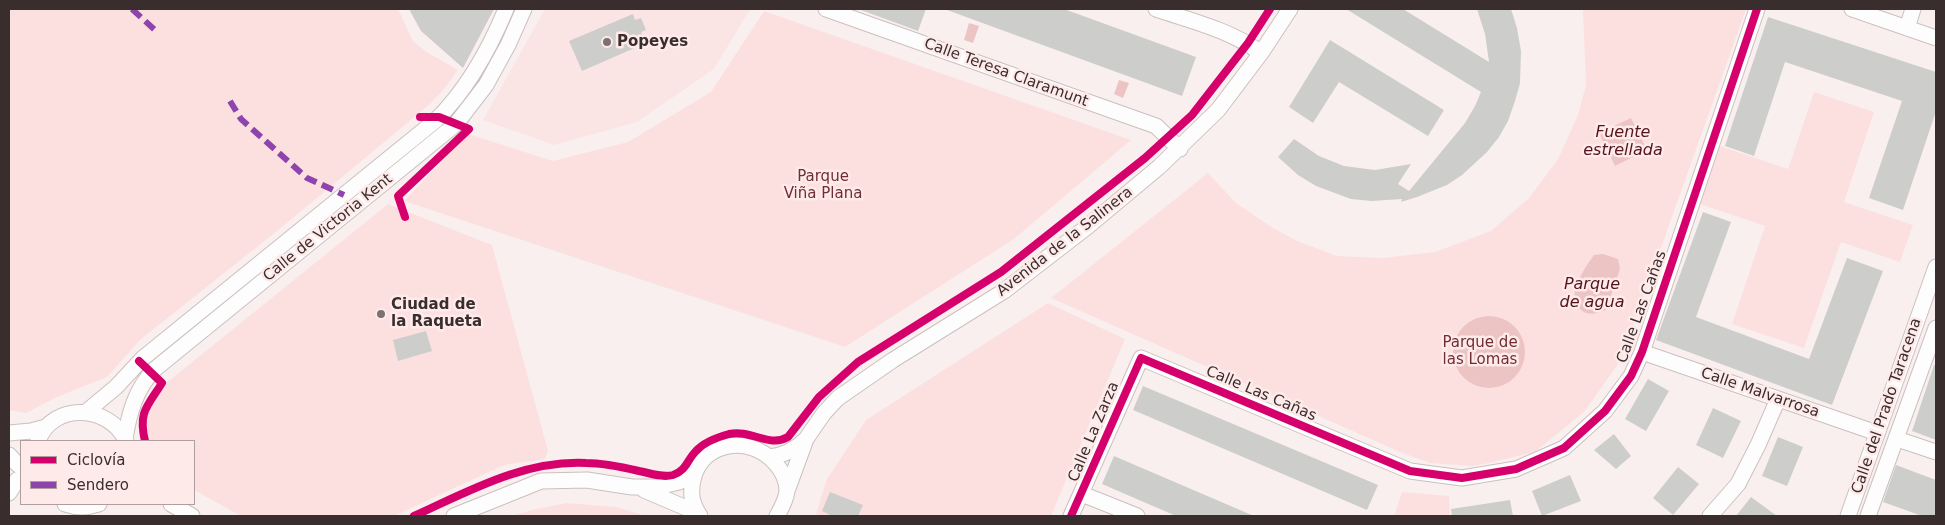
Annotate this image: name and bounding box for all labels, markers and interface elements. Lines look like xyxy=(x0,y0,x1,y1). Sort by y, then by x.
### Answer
place label: Popeyes xyxy=(617,33,688,51)
street label: Calle Teresa Claramunt xyxy=(921,35,1091,111)
marker: Popeyes xyxy=(601,36,613,48)
water label: Fuente estrellada xyxy=(1583,123,1663,161)
park label: Parque Viña Plana xyxy=(784,168,862,203)
street label: Calle de Victoria Kent xyxy=(260,170,396,286)
street label: Avenida de la Salinera xyxy=(993,183,1137,301)
street label: Calle Las Cañas xyxy=(1613,248,1671,366)
water label: Parque de agua xyxy=(1560,275,1624,313)
place label: Ciudad de la Raqueta xyxy=(391,296,482,331)
marker: Ciudad de la Raqueta xyxy=(375,308,387,320)
street label: Calle del Prado Taracena xyxy=(1848,316,1926,496)
park label: Parque de las Lomas xyxy=(1442,334,1518,369)
street label: Calle Las Cañas xyxy=(1203,363,1319,425)
street label: Calle Malvarrosa xyxy=(1698,364,1822,422)
street label: Calle La Zarza xyxy=(1065,379,1123,485)
legend xyxy=(20,440,195,505)
text: Ciclovía xyxy=(67,451,125,469)
text: Sendero xyxy=(67,476,129,494)

